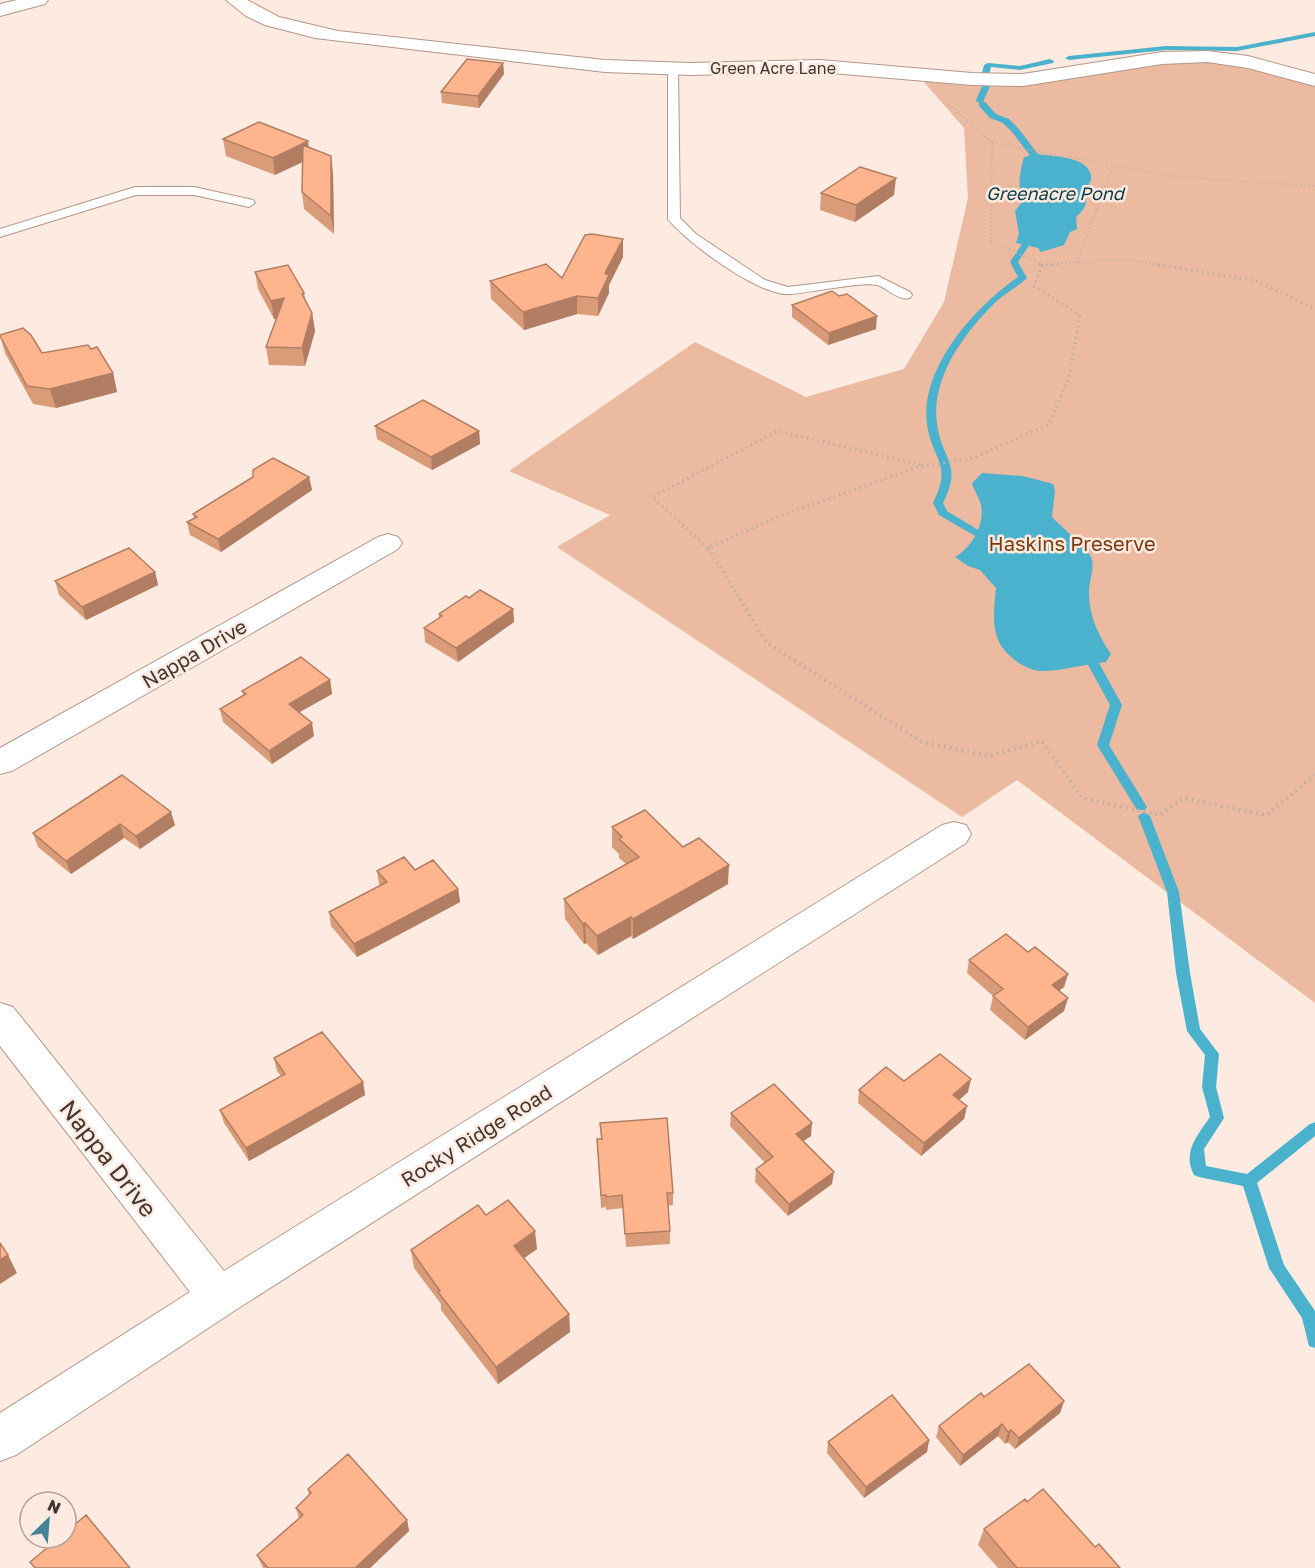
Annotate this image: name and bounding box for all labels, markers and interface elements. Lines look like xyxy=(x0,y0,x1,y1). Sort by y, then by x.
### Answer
street label: Green Acre Lane xyxy=(710,58,836,78)
water label: Greenacre Pond xyxy=(986,182,1126,204)
park label: Haskins Preserve xyxy=(989,531,1155,555)
street label: Nappa Drive xyxy=(137,613,251,693)
street label: Rocky Ridge Road xyxy=(396,1079,556,1191)
street label: Nappa Drive xyxy=(54,1094,164,1222)
north arrow xyxy=(18,1490,78,1550)
text: N xyxy=(45,1495,64,1518)

